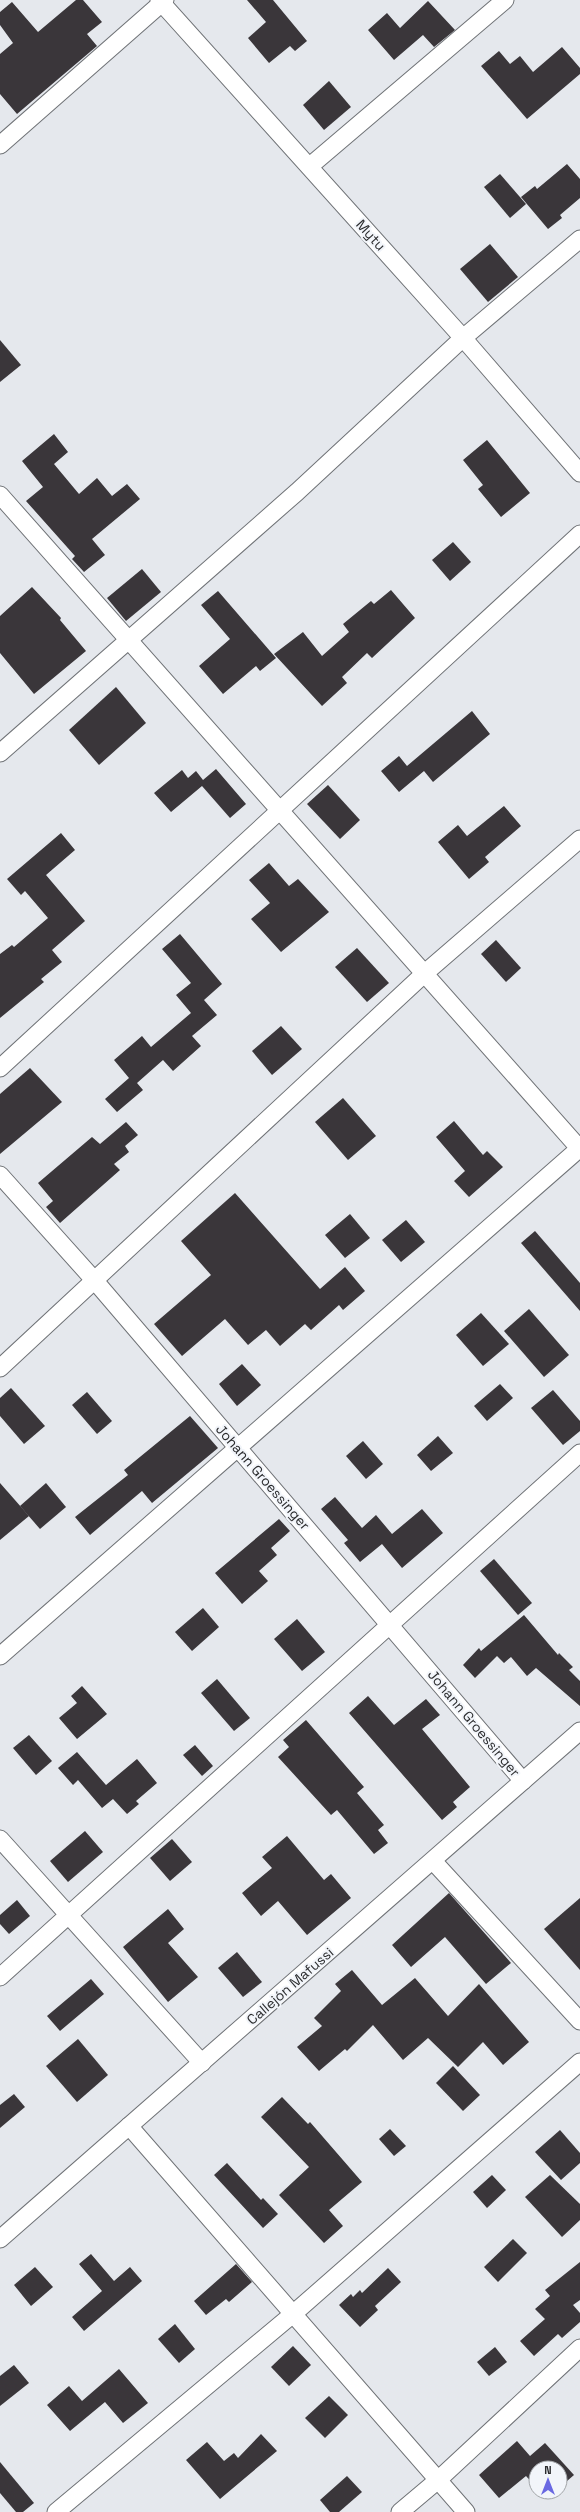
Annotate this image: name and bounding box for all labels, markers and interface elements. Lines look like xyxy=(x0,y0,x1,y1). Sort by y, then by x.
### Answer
street label: Mytu xyxy=(352,216,390,254)
street label: Johann Groessinger xyxy=(212,1420,314,1534)
street label: Johann Groessinger xyxy=(424,1666,524,1780)
street label: Callejón Mafussi xyxy=(243,1943,337,2029)
north arrow xyxy=(528,2460,568,2500)
text: N xyxy=(544,2463,552,2477)

